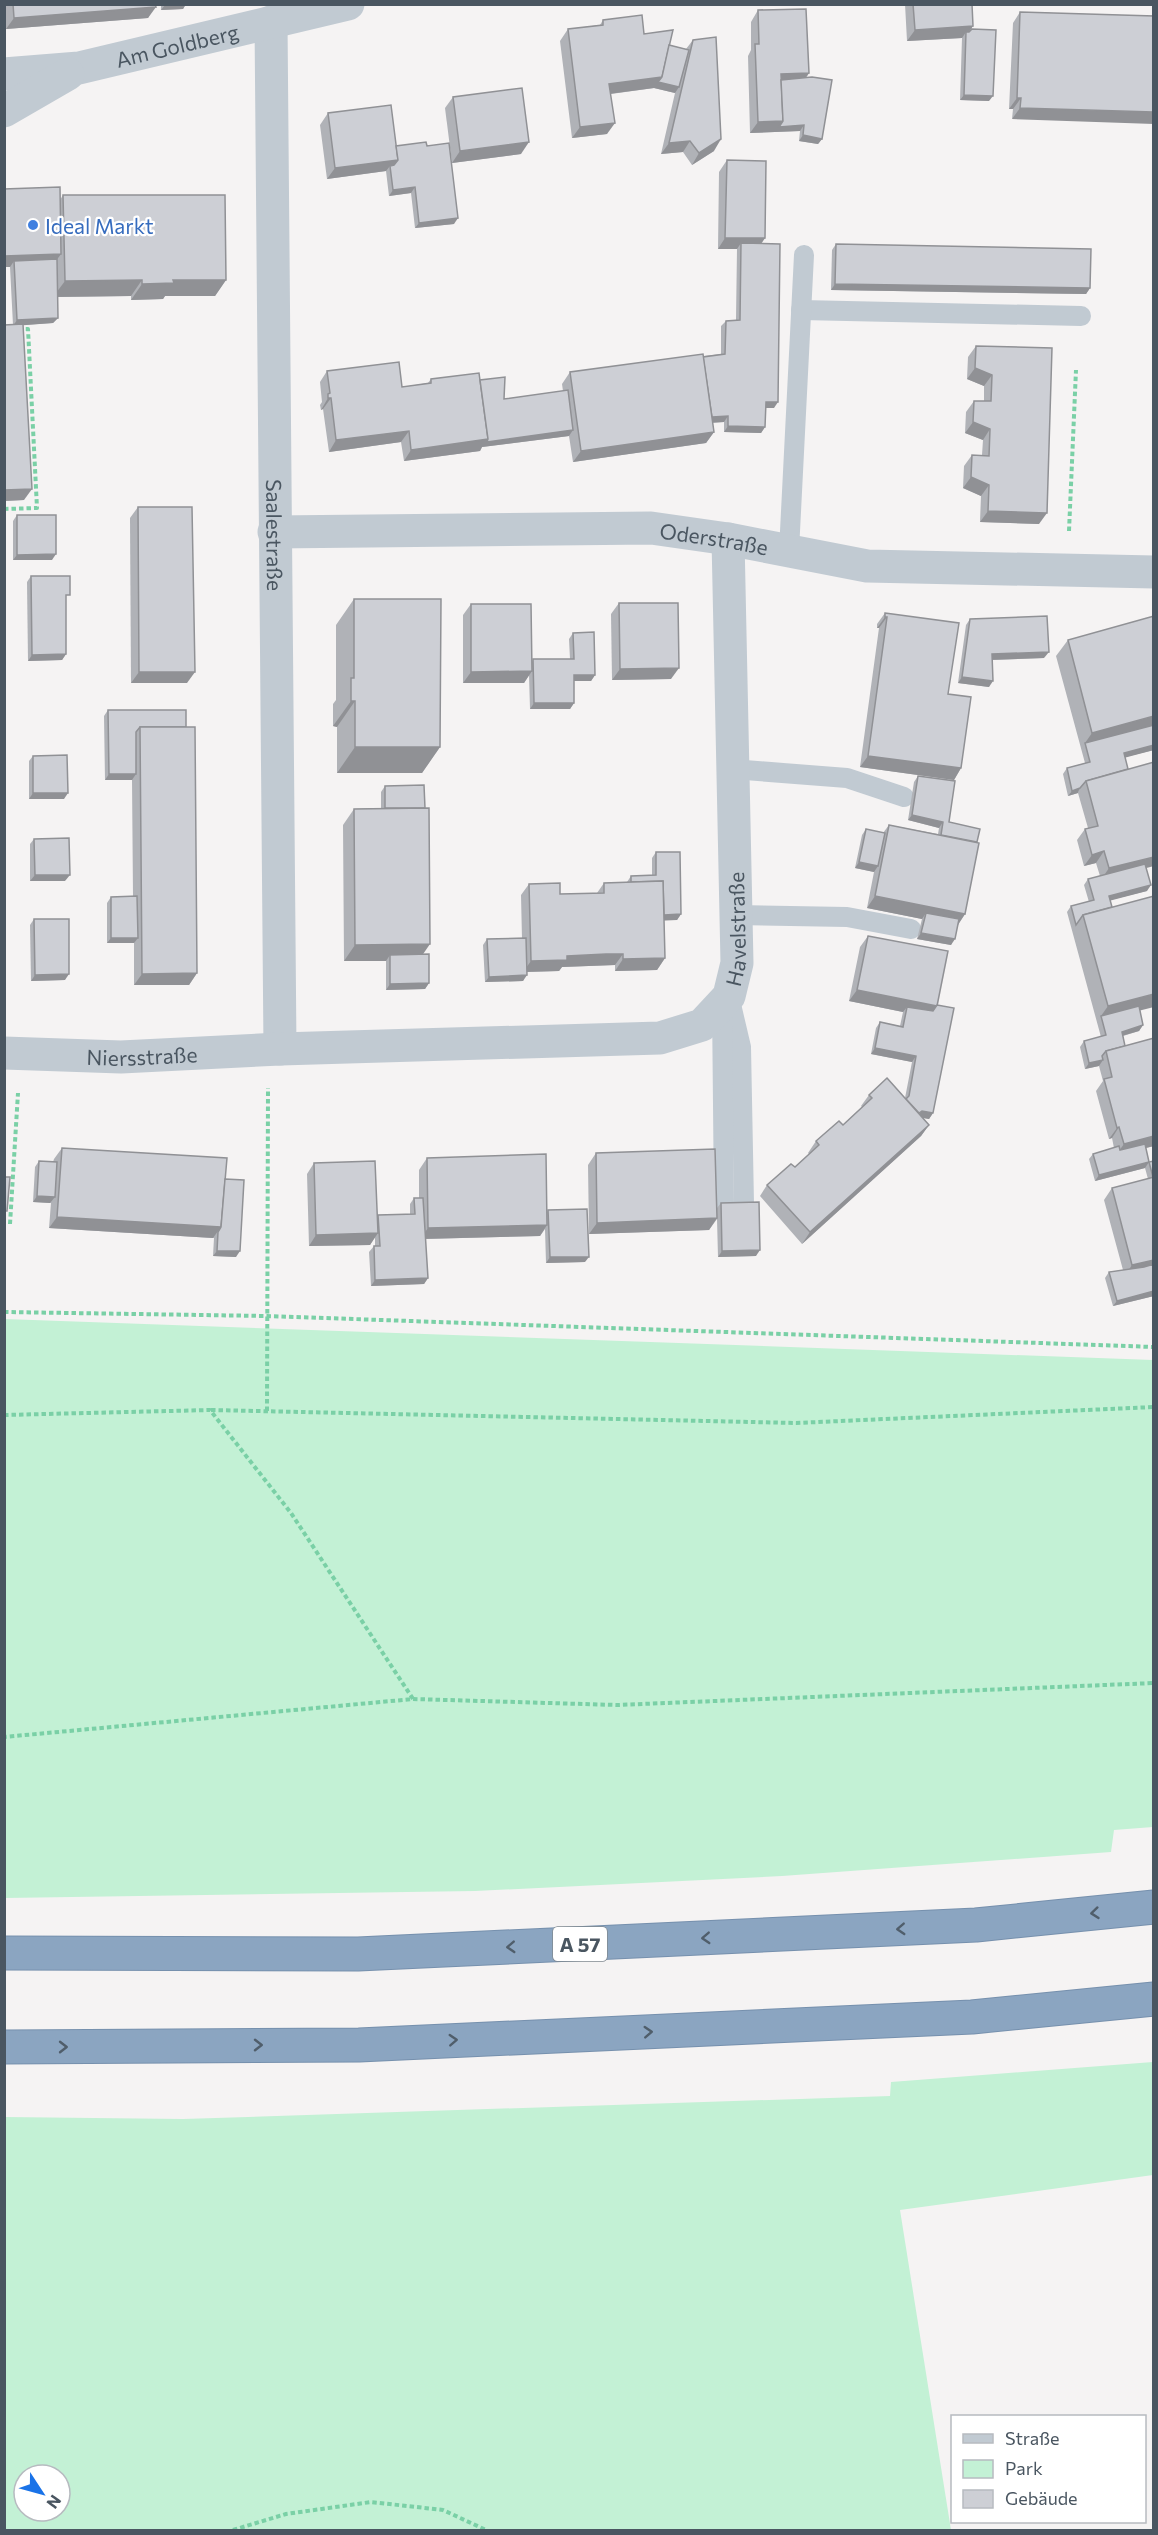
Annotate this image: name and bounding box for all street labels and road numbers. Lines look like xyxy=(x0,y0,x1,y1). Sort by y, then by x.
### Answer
street label: Am Goldberg xyxy=(113,18,241,71)
street label: Saalestraße xyxy=(263,479,288,591)
street label: Oderstraße xyxy=(658,517,771,559)
street label: Havelstraße xyxy=(719,872,750,988)
street label: Niersstraße xyxy=(86,1041,198,1070)
road number: A 57 xyxy=(553,1927,607,1961)

